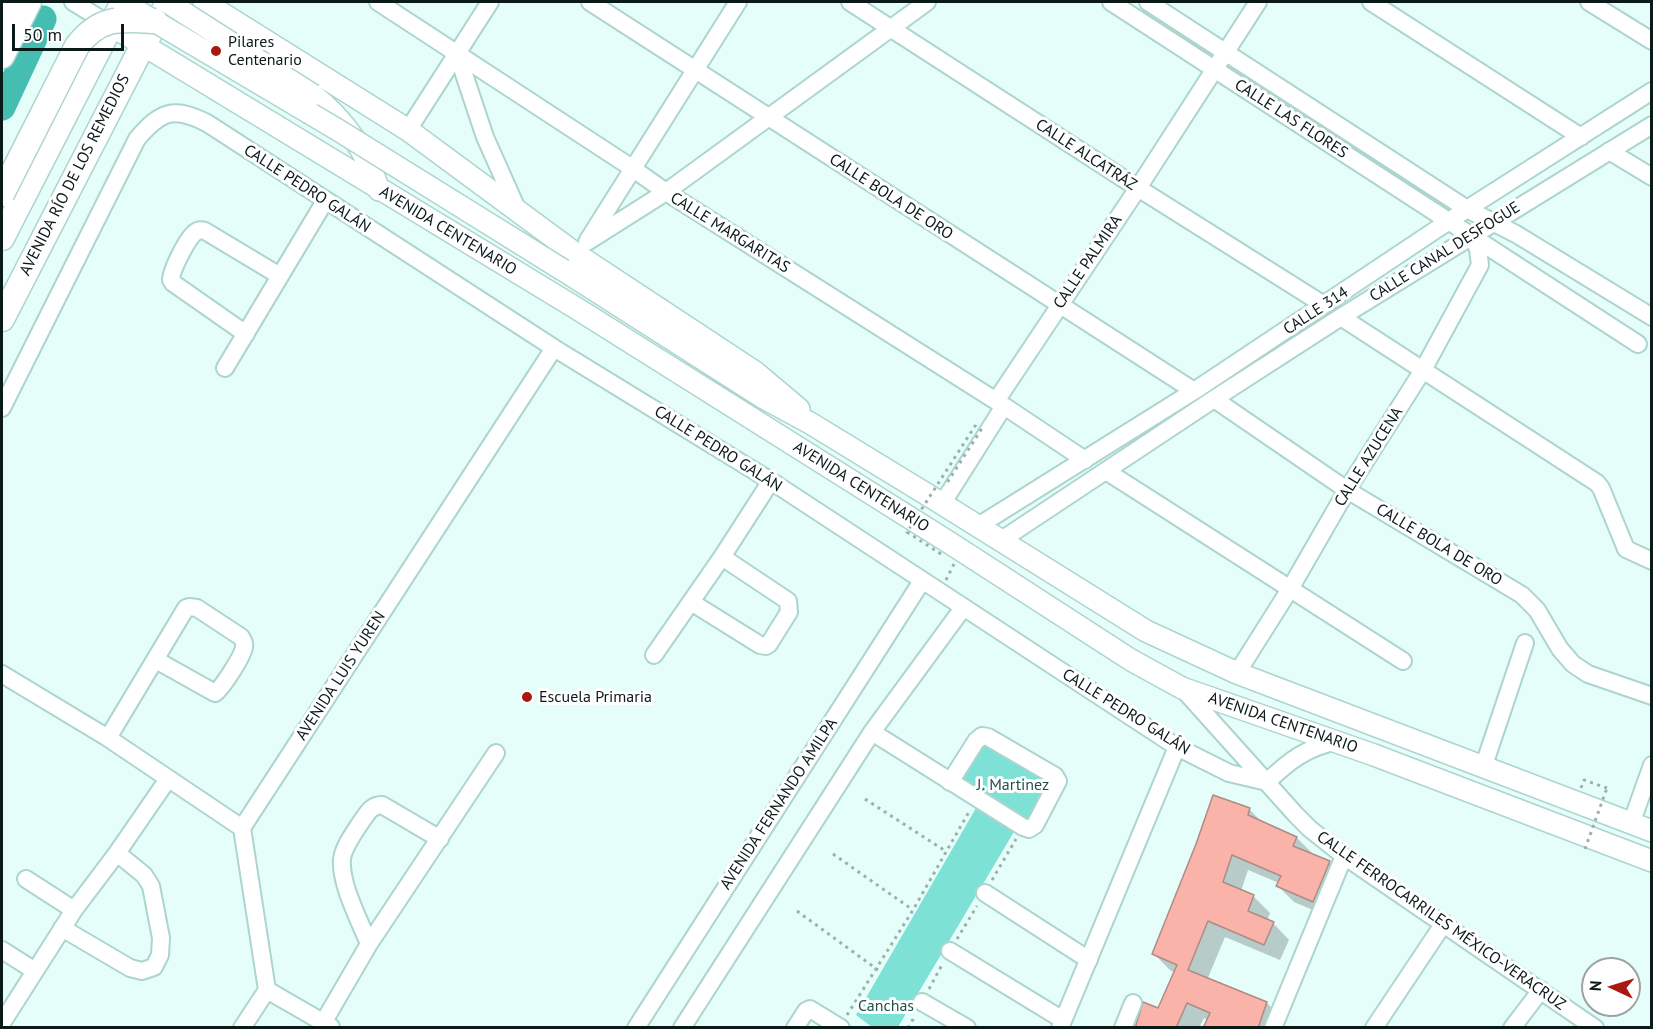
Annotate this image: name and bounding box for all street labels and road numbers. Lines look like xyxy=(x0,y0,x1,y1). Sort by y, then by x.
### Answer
street label: AVENIDA RÍO DE LOS REMEDIOS xyxy=(16,71,134,279)
street label: CALLE LAS FLORES xyxy=(1231,75,1351,163)
street label: CALLE ALCATRÁZ xyxy=(1032,115,1140,195)
street label: CALLE PEDRO GALÁN xyxy=(240,141,374,237)
street label: CALLE BOLA DE ORO xyxy=(825,150,957,244)
street label: AVENIDA CENTENARIO xyxy=(376,182,520,280)
street label: CALLE MARGARITAS xyxy=(667,188,793,278)
street label: CALLE CANAL DESFOGUE xyxy=(1366,198,1524,306)
street label: CALLE PALMIRA xyxy=(1050,212,1126,312)
street label: CALLE 314 xyxy=(1280,283,1352,339)
street label: CALLE PEDRO GALÁN xyxy=(651,402,785,496)
street label: CALLE AZUCENA xyxy=(1331,404,1407,510)
street label: AVENIDA CENTENARIO xyxy=(790,437,932,537)
street label: CALLE BOLA DE ORO xyxy=(1372,500,1506,590)
street label: AVENIDA LUIS YUREN xyxy=(292,608,390,744)
street label: CALLE PEDRO GALÁN xyxy=(1059,665,1193,759)
street label: AVENIDA CENTENARIO xyxy=(1206,688,1360,758)
street label: AVENIDA FERNANDO AMILPA xyxy=(716,715,842,893)
street label: CALLE FERROCARRILES MÉXICO-VERACRUZ xyxy=(1313,827,1569,1015)

